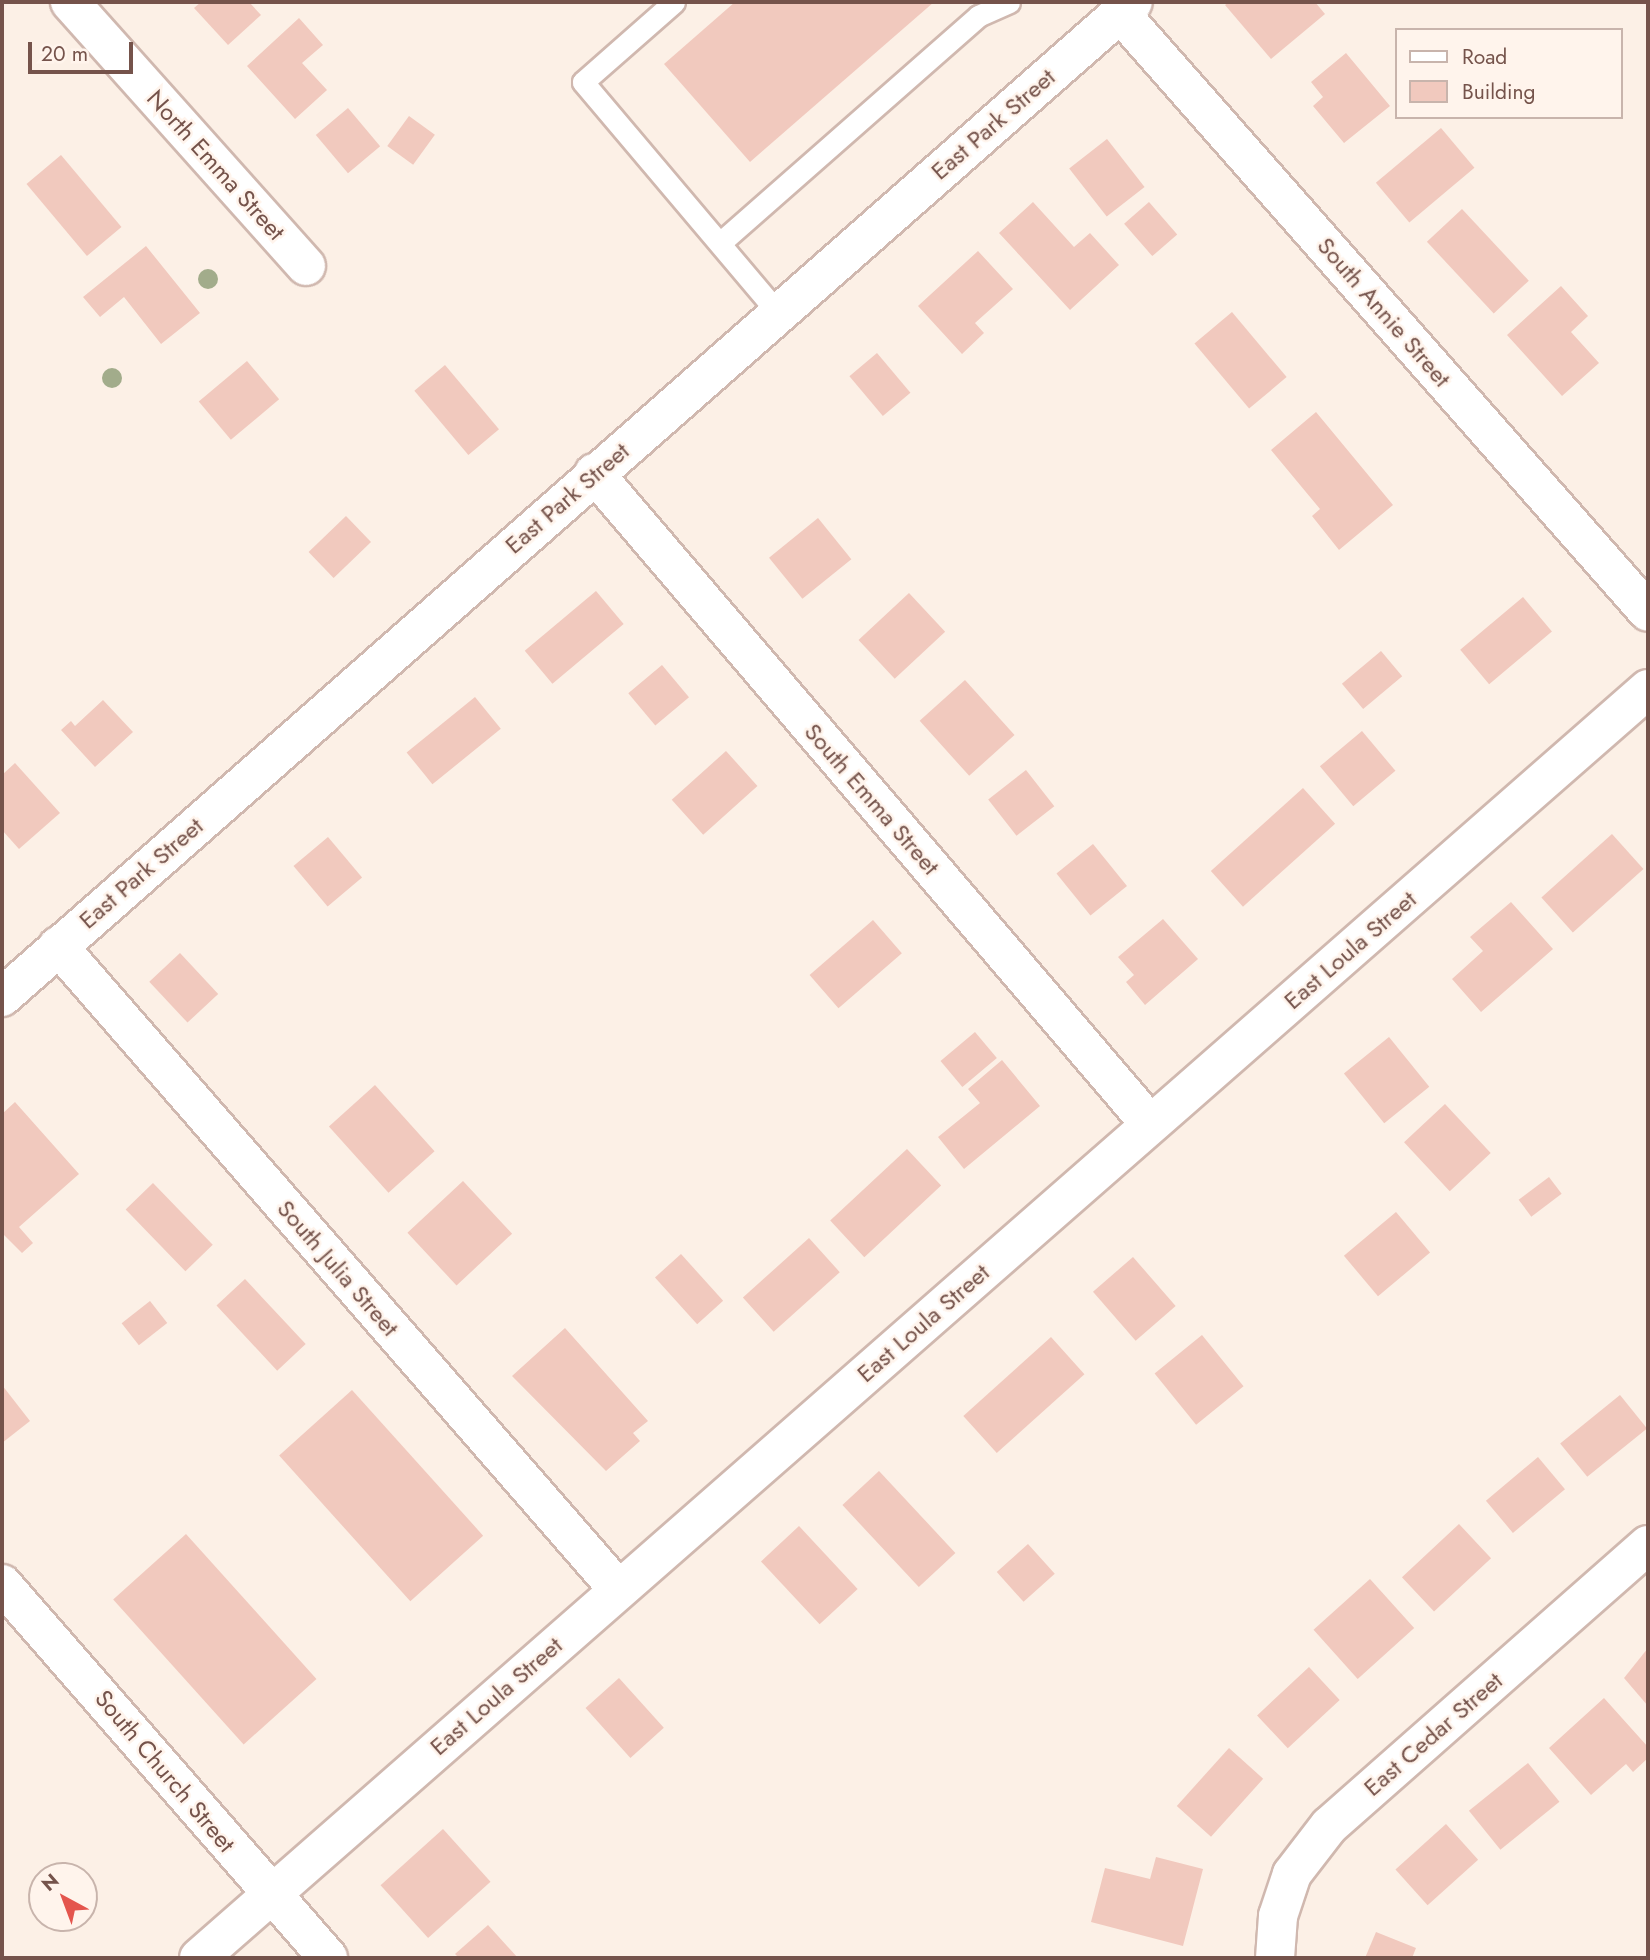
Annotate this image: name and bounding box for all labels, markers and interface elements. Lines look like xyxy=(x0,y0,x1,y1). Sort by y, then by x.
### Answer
scale bar xyxy=(32,28,136,72)
legend xyxy=(1394,28,1622,119)
text: 20 m xyxy=(41,39,88,69)
text: Road xyxy=(1462,42,1507,72)
street label: East Park Street xyxy=(925,62,1061,186)
text: Building xyxy=(1462,77,1535,107)
street label: North Emma Street xyxy=(141,84,291,246)
street label: South Annie Street xyxy=(1311,231,1457,393)
street label: East Park Street xyxy=(499,436,635,560)
street label: South Emma Street xyxy=(798,717,946,881)
street label: East Park Street xyxy=(73,811,209,935)
street label: East Loula Street xyxy=(1278,885,1422,1015)
street label: South Julia Street xyxy=(271,1194,405,1342)
street label: East Loula Street xyxy=(851,1258,995,1388)
street label: East Loula Street xyxy=(424,1631,568,1761)
street label: East Cedar Street xyxy=(1358,1666,1508,1802)
street label: South Church Street xyxy=(89,1684,241,1858)
north arrow xyxy=(28,1862,98,1932)
text: N xyxy=(36,1867,65,1897)

